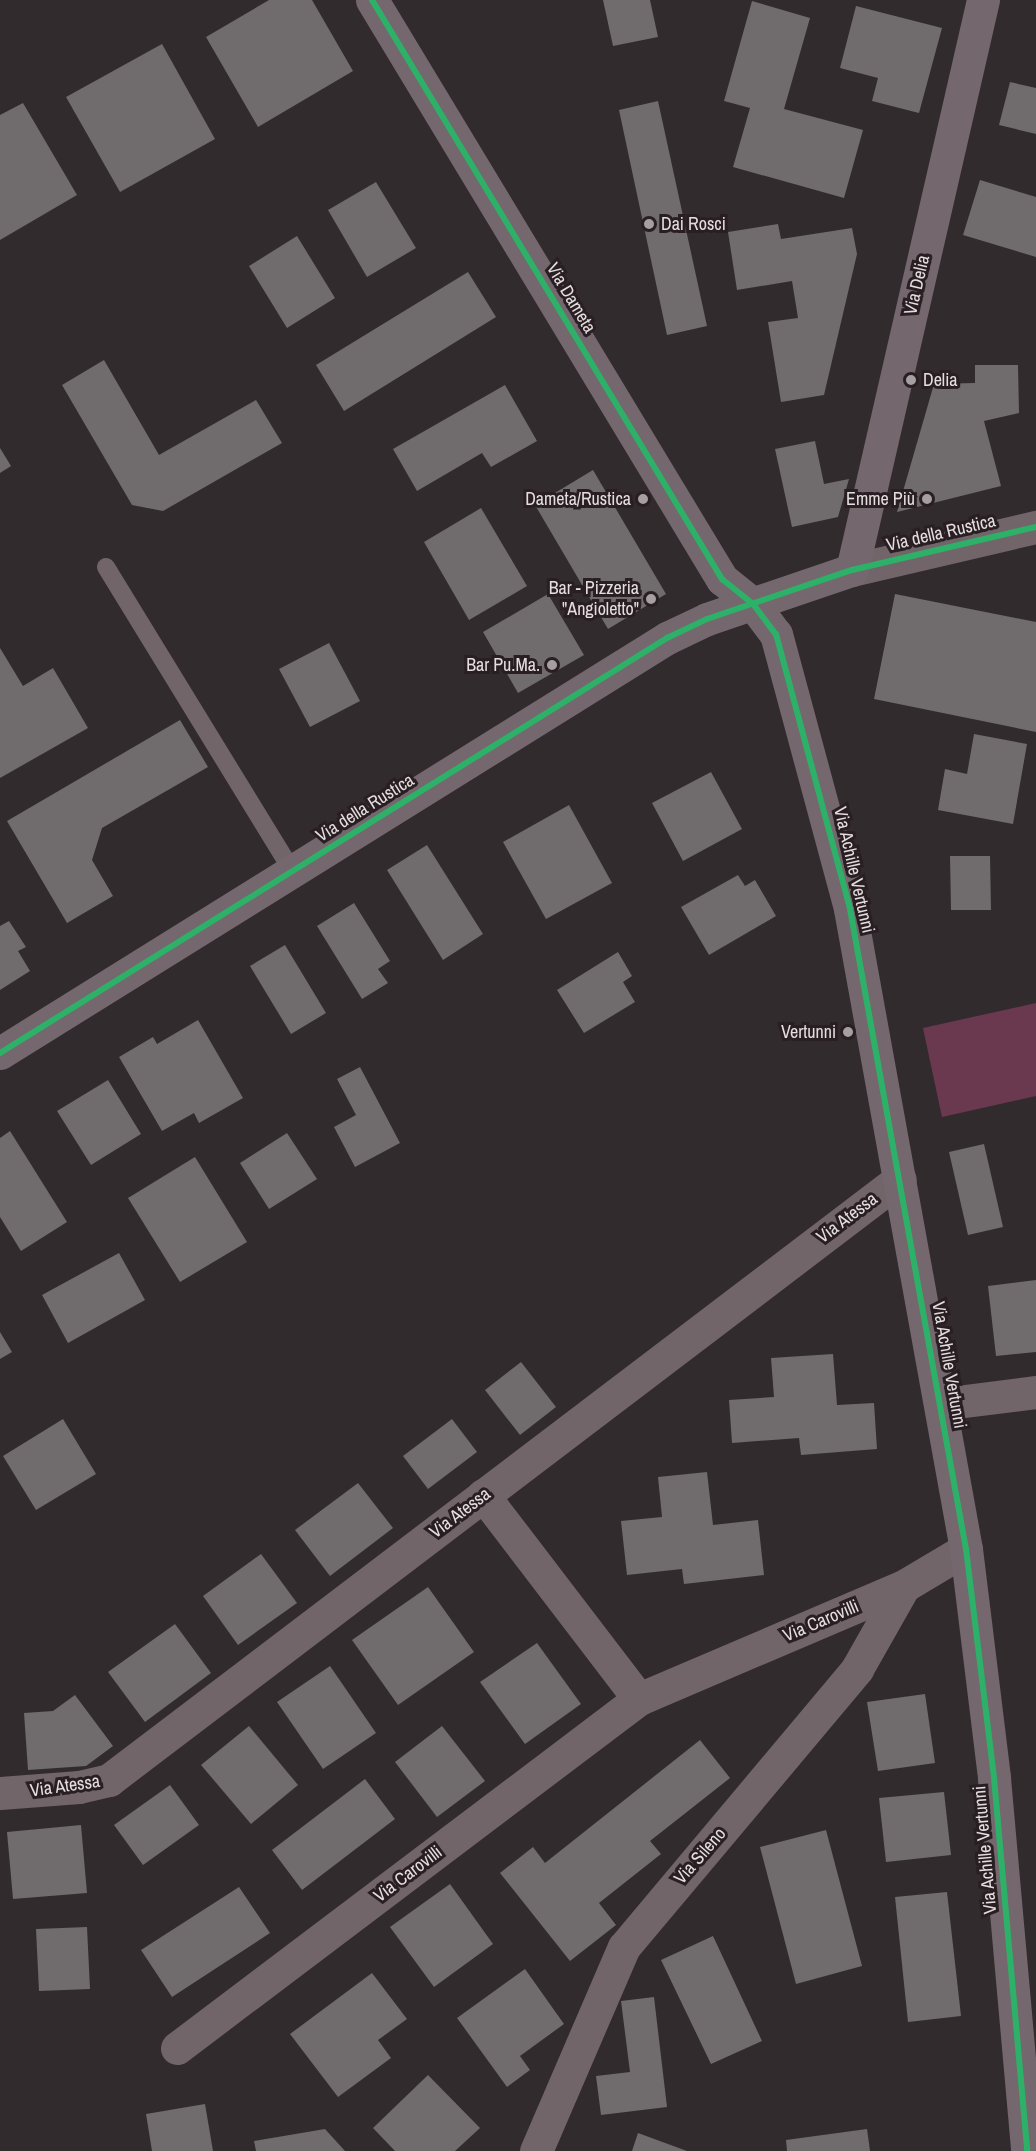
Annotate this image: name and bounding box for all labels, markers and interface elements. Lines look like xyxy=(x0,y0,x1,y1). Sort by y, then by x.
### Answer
place label: Dai Rosci xyxy=(661,213,726,235)
marker: Dai Rosci xyxy=(642,217,656,231)
street label: Via Delia xyxy=(900,253,934,317)
street label: Via Dameta xyxy=(542,259,600,337)
place label: Delia xyxy=(923,369,957,391)
marker: Delia xyxy=(904,373,918,387)
place label: Dameta/Rustica xyxy=(525,488,631,510)
place label: Emme Più xyxy=(846,488,915,510)
marker: Dameta/Rustica xyxy=(636,492,650,506)
marker: Emme Più xyxy=(920,492,934,506)
street label: Via della Rustica xyxy=(884,510,998,556)
place label: Bar - Pizzeria "Angioletto" xyxy=(549,578,639,620)
marker: Bar - Pizzeria "Angioletto" xyxy=(644,592,658,606)
place label: Bar Pu.Ma. xyxy=(466,654,540,676)
marker: Bar Pu.Ma. xyxy=(545,658,559,672)
street label: Via della Rustica xyxy=(312,769,418,847)
street label: Via Achille Vertunni xyxy=(829,805,879,935)
place label: Vertunni xyxy=(781,1021,836,1043)
marker: Vertunni xyxy=(841,1025,855,1039)
street label: Via Atessa xyxy=(812,1188,882,1248)
street label: Via Achille Vertunni xyxy=(927,1299,971,1431)
street label: Via Atessa xyxy=(425,1483,495,1543)
street label: Via Carovilli xyxy=(780,1595,862,1647)
street label: Via Atessa xyxy=(28,1770,102,1802)
street label: Via Achille Vertunni xyxy=(969,1785,1001,1915)
street label: Via Sileno xyxy=(670,1823,730,1889)
street label: Via Carovilli xyxy=(370,1841,446,1907)

